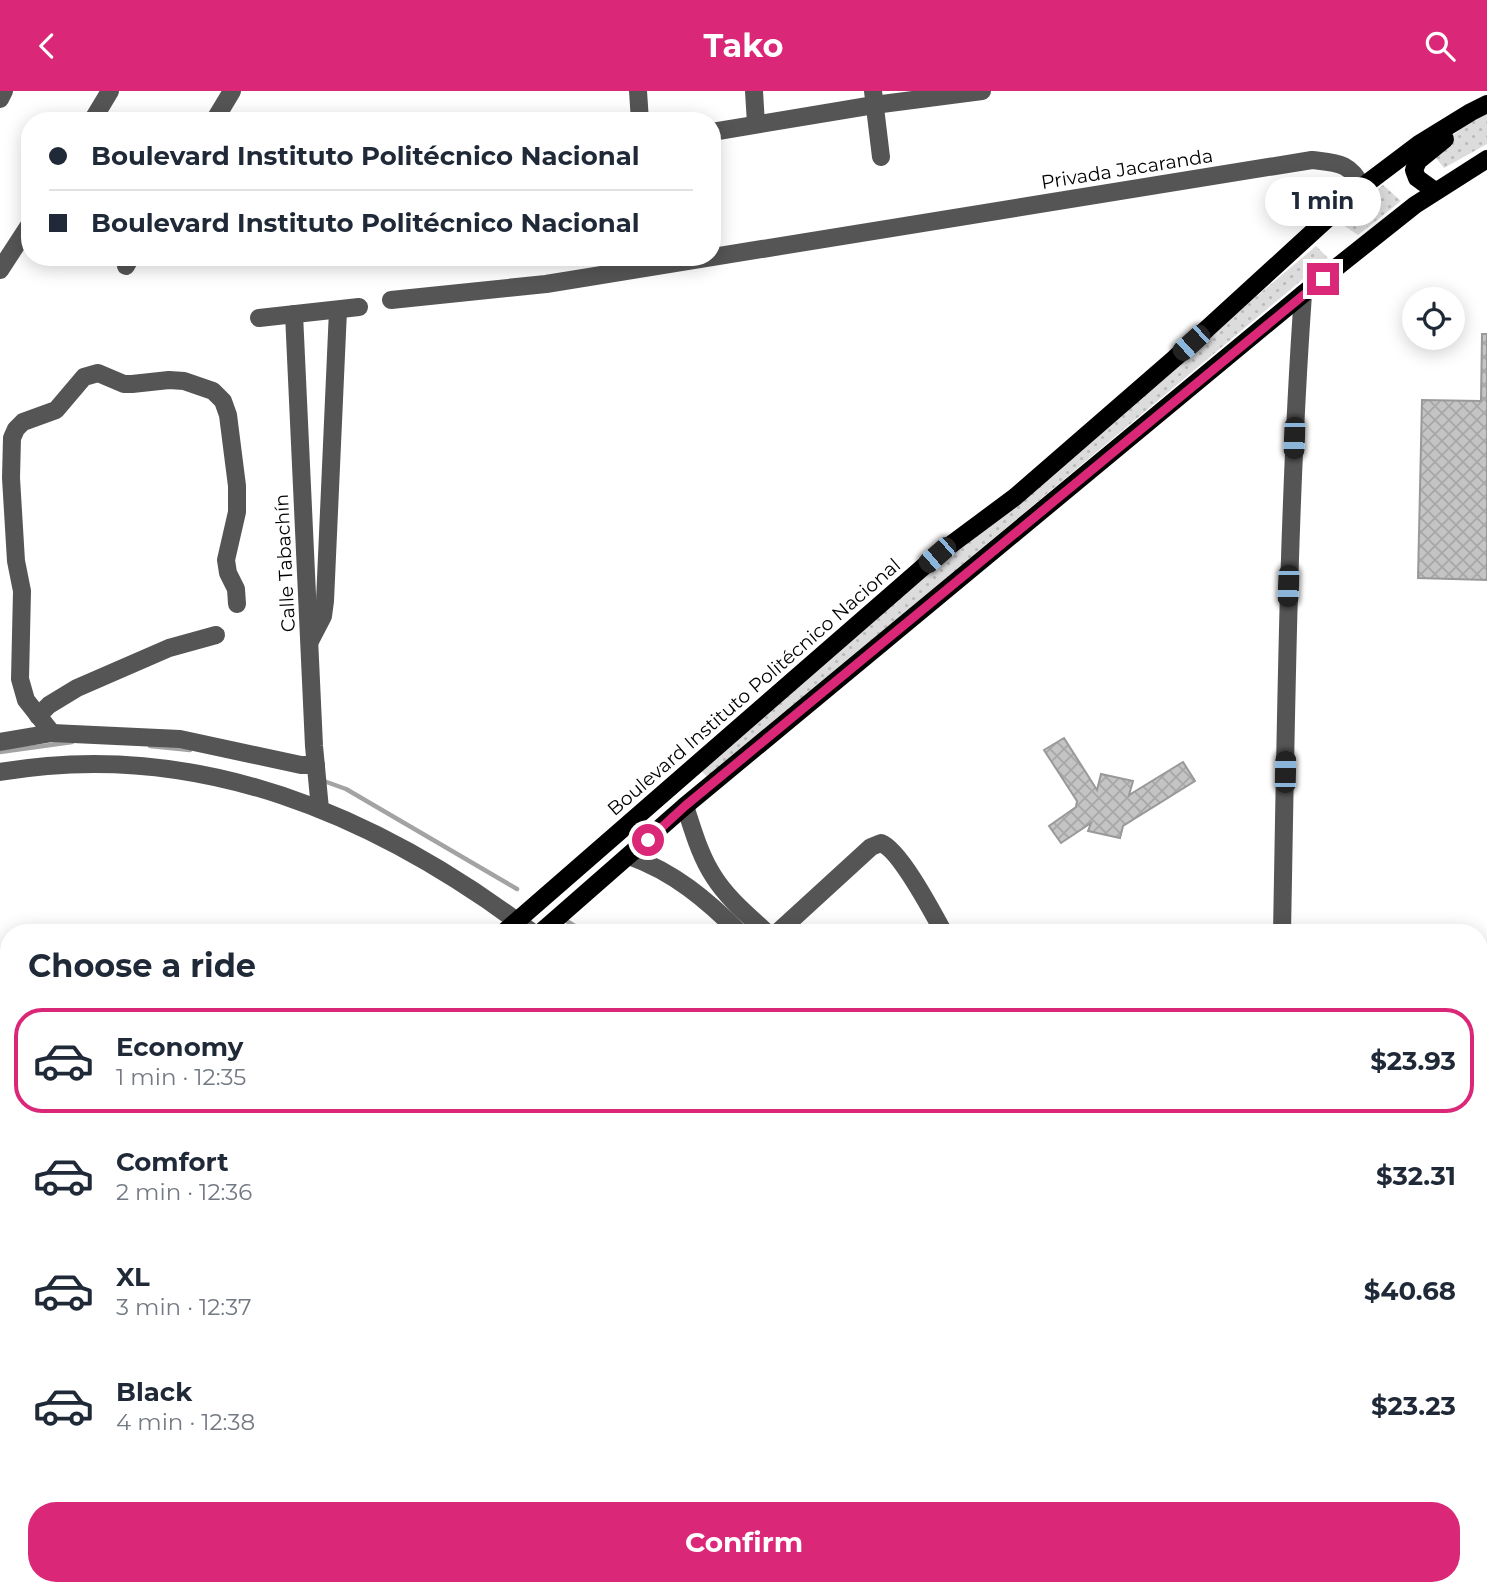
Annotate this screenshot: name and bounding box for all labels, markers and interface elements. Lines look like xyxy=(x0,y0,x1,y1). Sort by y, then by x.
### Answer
text: Tako xyxy=(704,26,783,65)
icon: back xyxy=(28,27,66,65)
icon: search xyxy=(1421,27,1459,65)
text: Boulevard Instituto Politécnico Nacional xyxy=(91,140,640,172)
street label: Privada Jacaranda xyxy=(1039,144,1215,194)
callout: 1 min xyxy=(1265,177,1381,227)
text: 1 min xyxy=(1292,187,1354,215)
text: Boulevard Instituto Politécnico Nacional xyxy=(91,207,640,239)
route end xyxy=(1307,263,1339,295)
map controls xyxy=(1402,287,1465,350)
button: locate xyxy=(1402,287,1465,350)
car xyxy=(1169,321,1214,365)
car xyxy=(1283,417,1306,459)
street label: Calle Tabachín xyxy=(270,493,300,633)
car xyxy=(915,533,960,577)
street label: Boulevard Instituto Politécnico Nacional xyxy=(603,553,905,821)
car xyxy=(1277,565,1300,607)
car xyxy=(1275,751,1296,793)
route start xyxy=(632,824,664,856)
text: Choose a ride xyxy=(28,946,256,985)
icon: car xyxy=(32,1029,95,1092)
text: Economy xyxy=(116,1031,243,1063)
text: $23.93 xyxy=(1370,1045,1456,1077)
text: 1 min · 12:35 xyxy=(116,1063,246,1091)
icon: car xyxy=(32,1144,95,1207)
text: Comfort xyxy=(116,1146,228,1178)
text: $32.31 xyxy=(1376,1160,1456,1192)
text: 2 min · 12:36 xyxy=(116,1178,252,1206)
icon: car xyxy=(32,1259,95,1322)
text: XL xyxy=(116,1261,150,1293)
text: $40.68 xyxy=(1364,1275,1456,1307)
text: 3 min · 12:37 xyxy=(116,1293,251,1321)
icon: car xyxy=(32,1374,95,1437)
text: Black xyxy=(116,1376,192,1408)
text: $23.23 xyxy=(1371,1390,1456,1422)
text: 4 min · 12:38 xyxy=(116,1408,255,1436)
button: Confirm xyxy=(28,1502,1460,1582)

